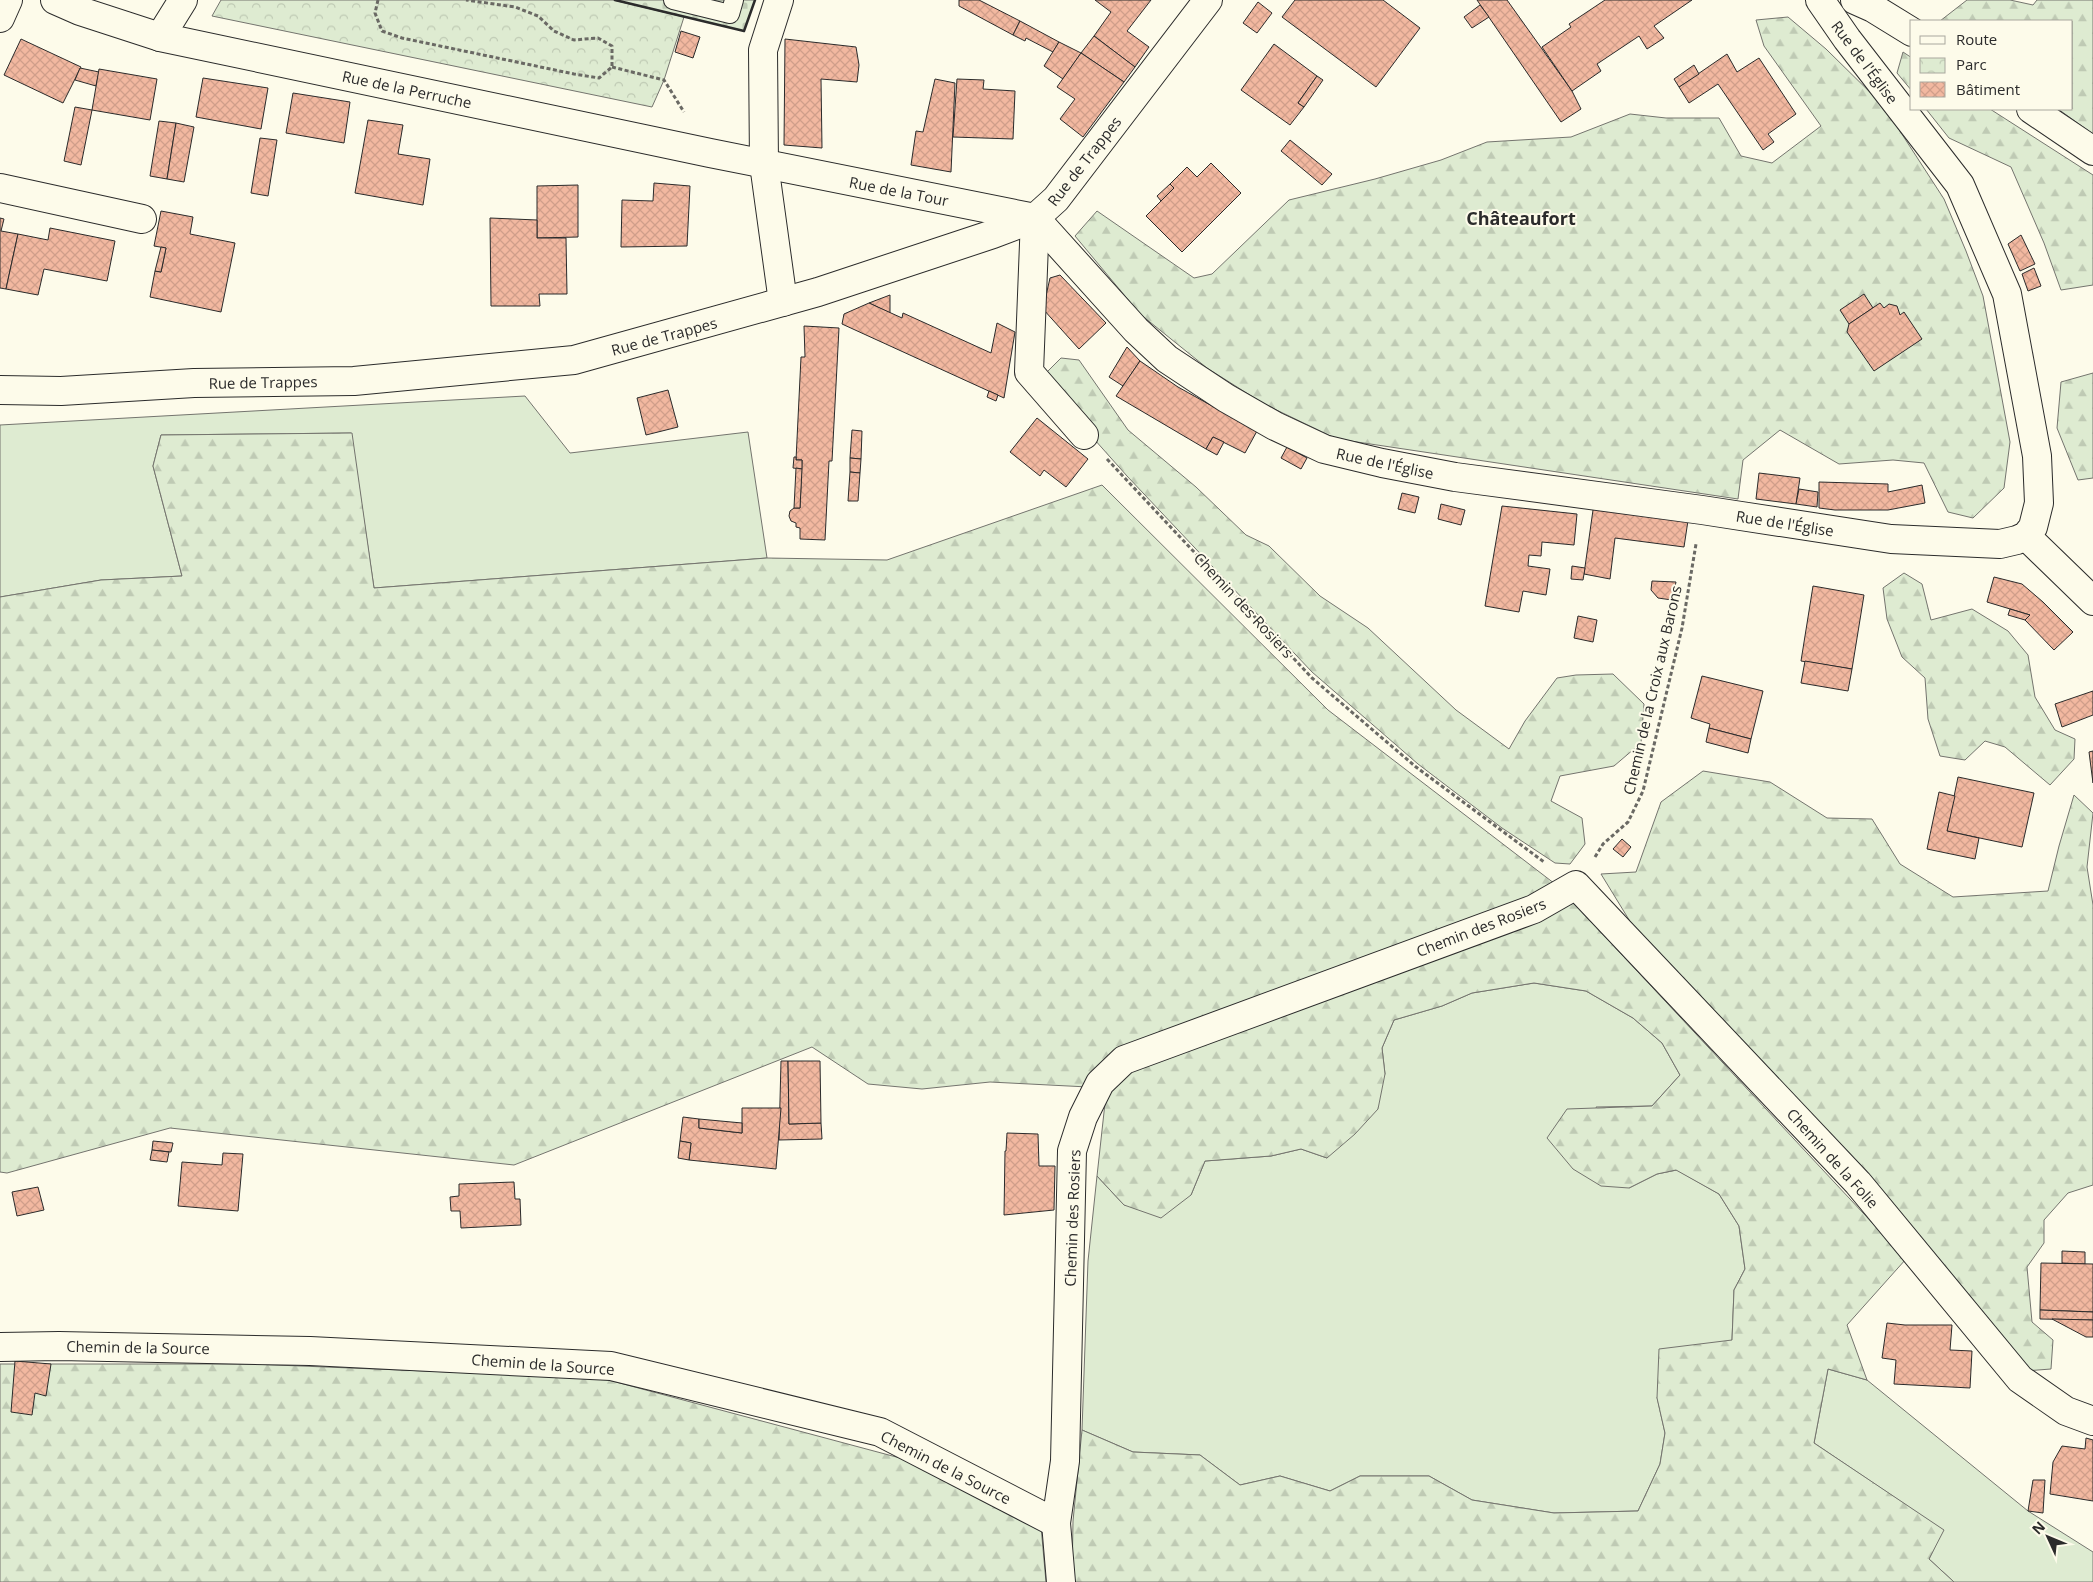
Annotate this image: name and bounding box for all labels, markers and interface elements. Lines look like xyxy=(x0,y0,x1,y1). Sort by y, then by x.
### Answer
street label: Rue de l'Église xyxy=(1827,16,1903,108)
legend xyxy=(1910,20,2073,110)
text: Route xyxy=(1956,29,1997,49)
text: Parc xyxy=(1956,54,1987,74)
street label: Rue de la Perruche xyxy=(340,65,474,113)
text: Bâtiment xyxy=(1956,79,2020,99)
street label: Rue de Trappes xyxy=(1043,112,1125,210)
street label: Rue de la Tour xyxy=(848,172,950,210)
district label: Châteaufort xyxy=(1466,206,1576,230)
street label: Rue de Trappes xyxy=(609,312,719,360)
street label: Rue de Trappes xyxy=(208,371,318,393)
street label: Rue de l'Église xyxy=(1335,443,1435,483)
street label: Rue de l'Église xyxy=(1735,505,1835,541)
street label: Chemin des Rosiers xyxy=(1190,548,1298,662)
street label: Chemin de la Croix aux Barons xyxy=(1618,583,1686,797)
street label: Chemin des Rosiers xyxy=(1413,893,1549,961)
street label: Chemin de la Folie xyxy=(1783,1104,1883,1212)
street label: Chemin des Rosiers xyxy=(1060,1149,1084,1287)
street label: Chemin de la Source xyxy=(66,1336,210,1358)
street label: Chemin de la Source xyxy=(471,1349,615,1379)
street label: Chemin de la Source xyxy=(878,1426,1014,1508)
north arrow xyxy=(2023,1512,2073,1562)
text: N xyxy=(2027,1517,2049,1538)

